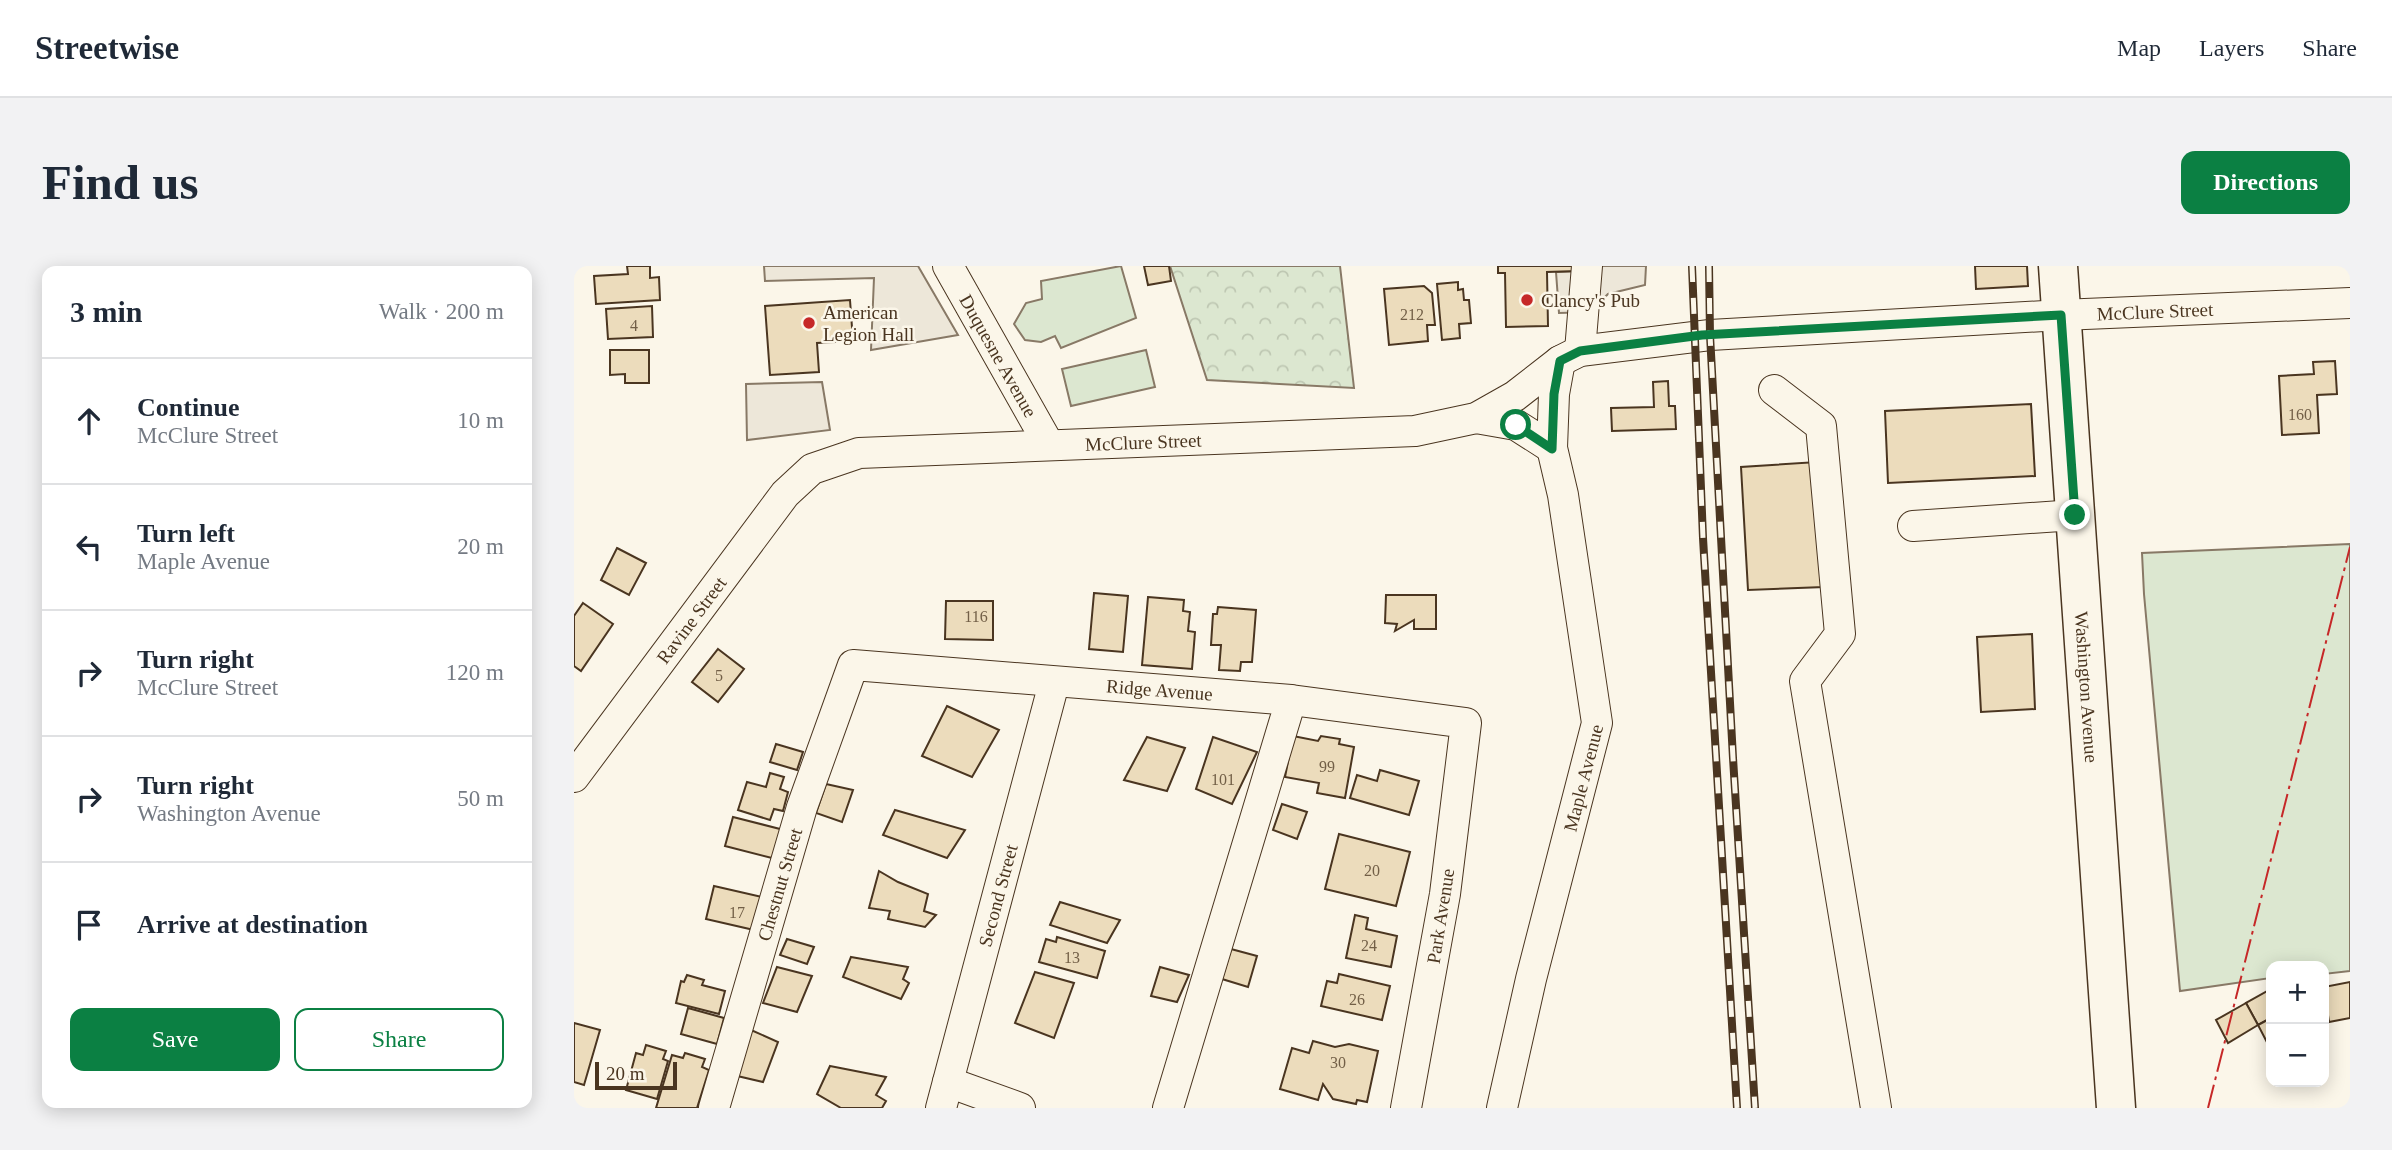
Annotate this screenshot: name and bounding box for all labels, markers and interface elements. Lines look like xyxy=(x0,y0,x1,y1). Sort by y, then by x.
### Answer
text: Streetwise xyxy=(35,30,179,66)
text: Map xyxy=(2117,35,2161,61)
text: Layers xyxy=(2199,35,2264,61)
text: Share xyxy=(2302,35,2357,61)
button: Directions xyxy=(2181,151,2350,214)
text: Find us xyxy=(42,155,199,210)
place label: Clancy's Pub xyxy=(1541,290,1640,311)
street label: Duquesne Avenue xyxy=(955,291,1041,421)
marker: Clancy's Pub xyxy=(1519,292,1535,308)
text: 3 min xyxy=(70,295,143,328)
text: Walk · 200 m xyxy=(379,299,504,324)
street label: McClure Street xyxy=(2096,299,2214,325)
place label: American Legion Hall xyxy=(823,302,914,345)
house number: 212 xyxy=(1400,306,1424,323)
marker: American Legion Hall xyxy=(801,315,817,331)
house number: 4 xyxy=(630,317,638,334)
text: Continue xyxy=(137,393,240,422)
icon: ahead xyxy=(70,402,108,440)
house number: 160 xyxy=(2288,406,2312,423)
text: 10 m xyxy=(457,408,504,433)
route start xyxy=(1500,409,1531,440)
text: McClure Street xyxy=(137,423,278,448)
street label: McClure Street xyxy=(1085,429,1203,455)
route end xyxy=(2059,499,2090,530)
text: Turn left xyxy=(137,519,235,548)
icon: left xyxy=(70,528,108,566)
text: 20 m xyxy=(457,534,504,559)
text: Maple Avenue xyxy=(137,549,270,574)
street label: Ravine Street xyxy=(652,572,731,668)
house number: 116 xyxy=(964,608,988,625)
street label: Washington Avenue xyxy=(2071,611,2102,763)
text: Turn right xyxy=(137,645,254,674)
icon: right xyxy=(70,654,108,692)
text: 120 m xyxy=(446,660,504,685)
house number: 5 xyxy=(715,667,723,684)
text: McClure Street xyxy=(137,675,278,700)
street label: Ridge Avenue xyxy=(1105,675,1214,705)
street label: Maple Avenue xyxy=(1559,722,1607,834)
house number: 99 xyxy=(1319,758,1335,775)
text: Turn right xyxy=(137,771,254,800)
house number: 101 xyxy=(1211,771,1235,788)
icon: right xyxy=(70,780,108,818)
text: 50 m xyxy=(457,786,504,811)
text: Washington Avenue xyxy=(137,801,321,826)
street label: Chestnut Street xyxy=(753,825,807,943)
street label: Second Street xyxy=(974,841,1022,949)
house number: 20 xyxy=(1364,862,1380,879)
street label: Park Avenue xyxy=(1423,867,1458,965)
house number: 17 xyxy=(729,904,745,921)
icon: arrive xyxy=(70,906,108,944)
text: Arrive at destination xyxy=(137,910,368,939)
house number: 24 xyxy=(1361,937,1377,954)
house number: 13 xyxy=(1064,949,1080,966)
map controls xyxy=(2266,961,2329,1087)
button: + xyxy=(2266,961,2329,1024)
house number: 26 xyxy=(1349,991,1365,1008)
button: Save xyxy=(70,1008,280,1071)
button: Share xyxy=(294,1008,504,1071)
button: − xyxy=(2266,1024,2329,1087)
house number: 30 xyxy=(1330,1054,1346,1071)
scale bar xyxy=(595,1059,677,1091)
text: 20 m xyxy=(606,1063,645,1084)

